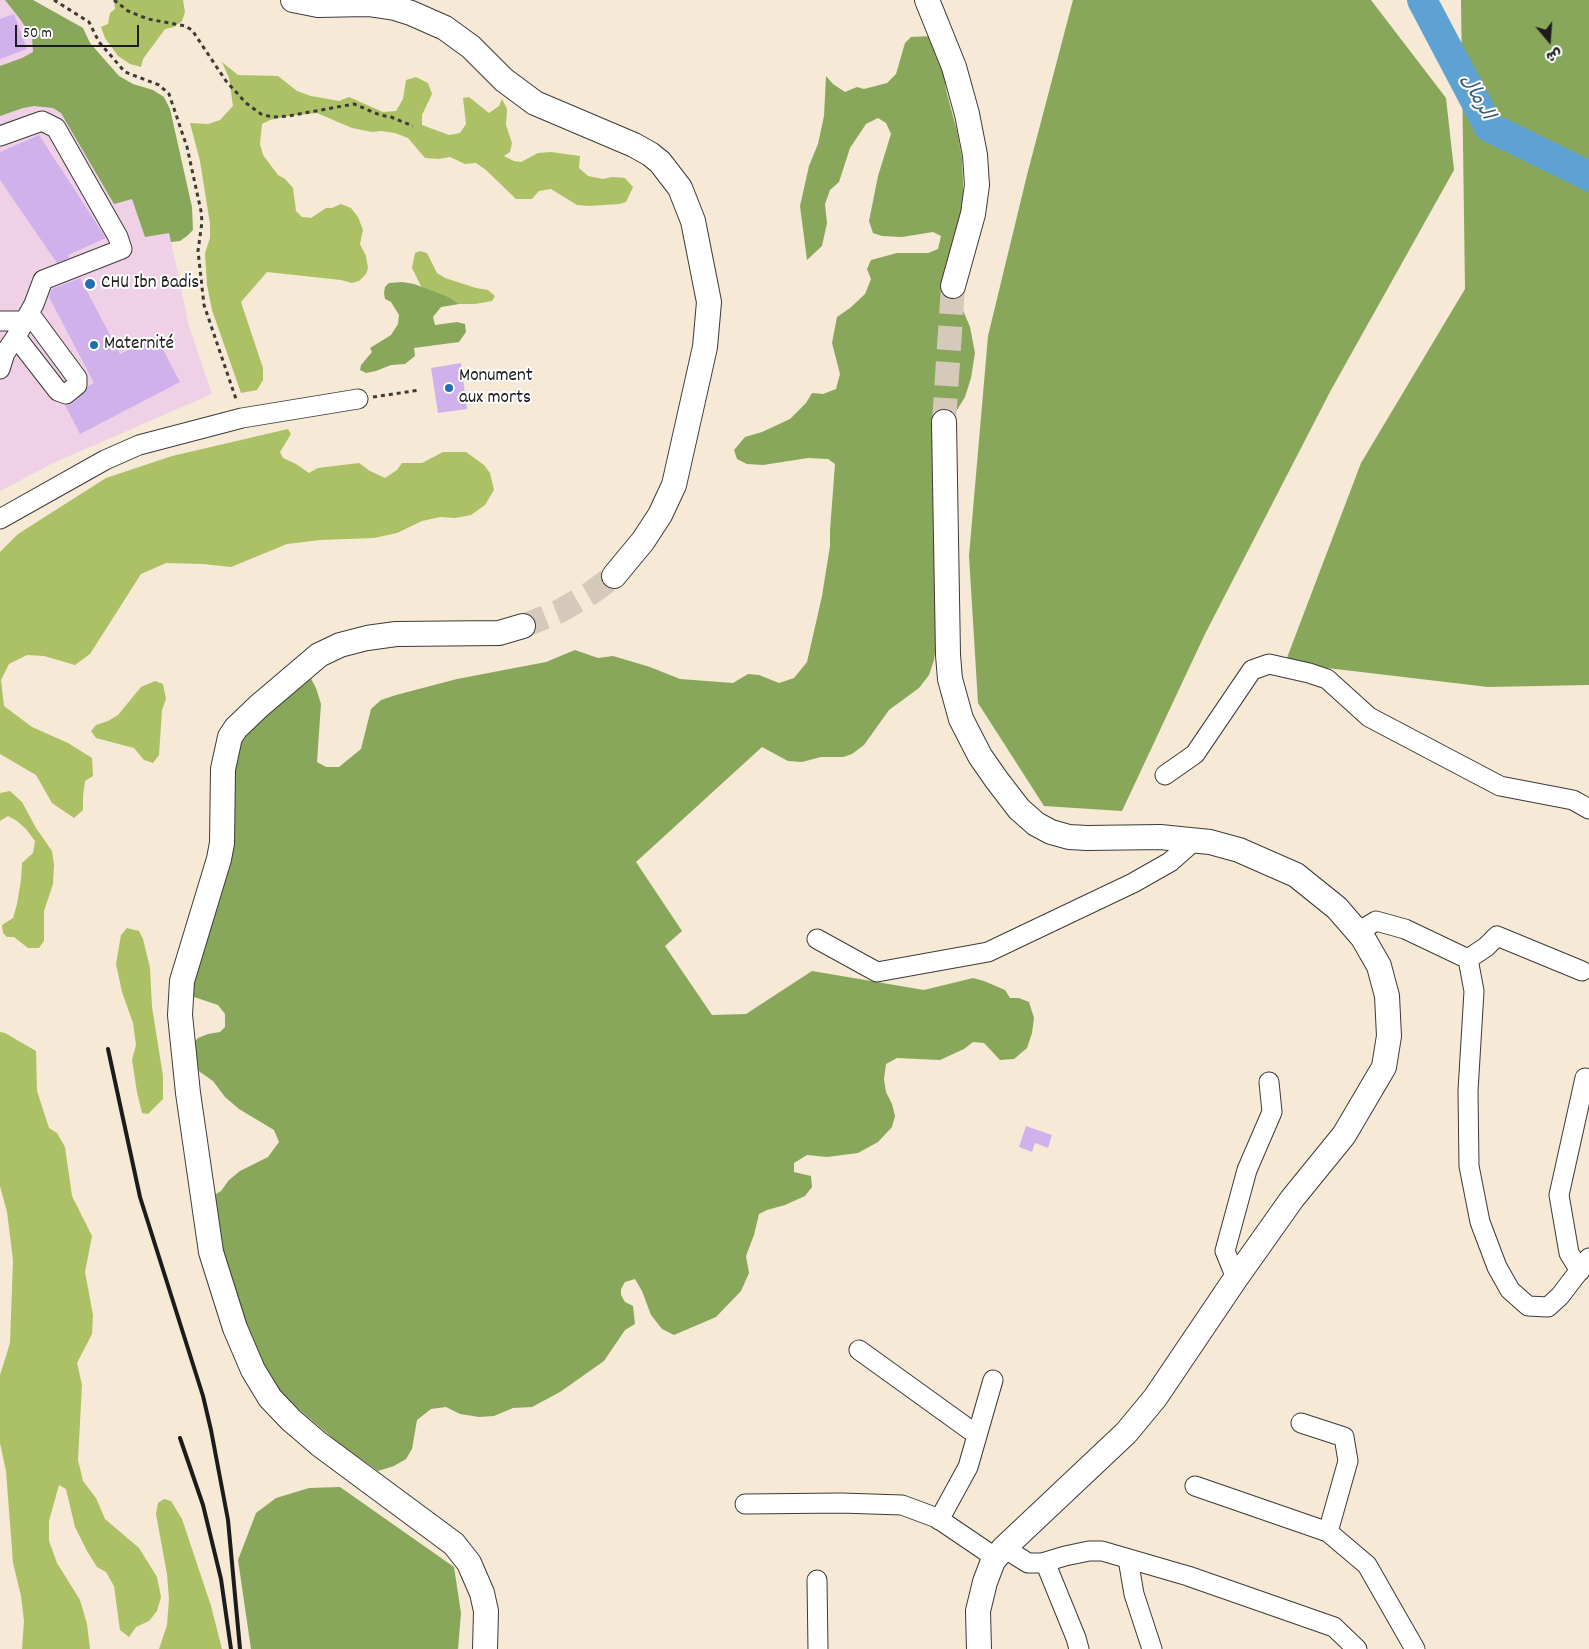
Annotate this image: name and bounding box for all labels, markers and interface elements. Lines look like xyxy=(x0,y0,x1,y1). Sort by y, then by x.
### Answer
scale bar xyxy=(18,15,141,47)
north arrow xyxy=(1524,15,1574,65)
text: 50 m xyxy=(23,23,52,45)
text: ش xyxy=(1543,42,1564,66)
water label: الرمال xyxy=(1452,71,1498,125)
place label: CHU Ibn Badis xyxy=(101,273,199,295)
marker: CHU Ibn Badis xyxy=(83,277,97,291)
place label: Maternité xyxy=(104,334,174,356)
marker: Maternité xyxy=(88,339,100,351)
place label: Monument aux morts xyxy=(459,366,533,410)
marker: Monument aux morts xyxy=(443,382,455,394)

